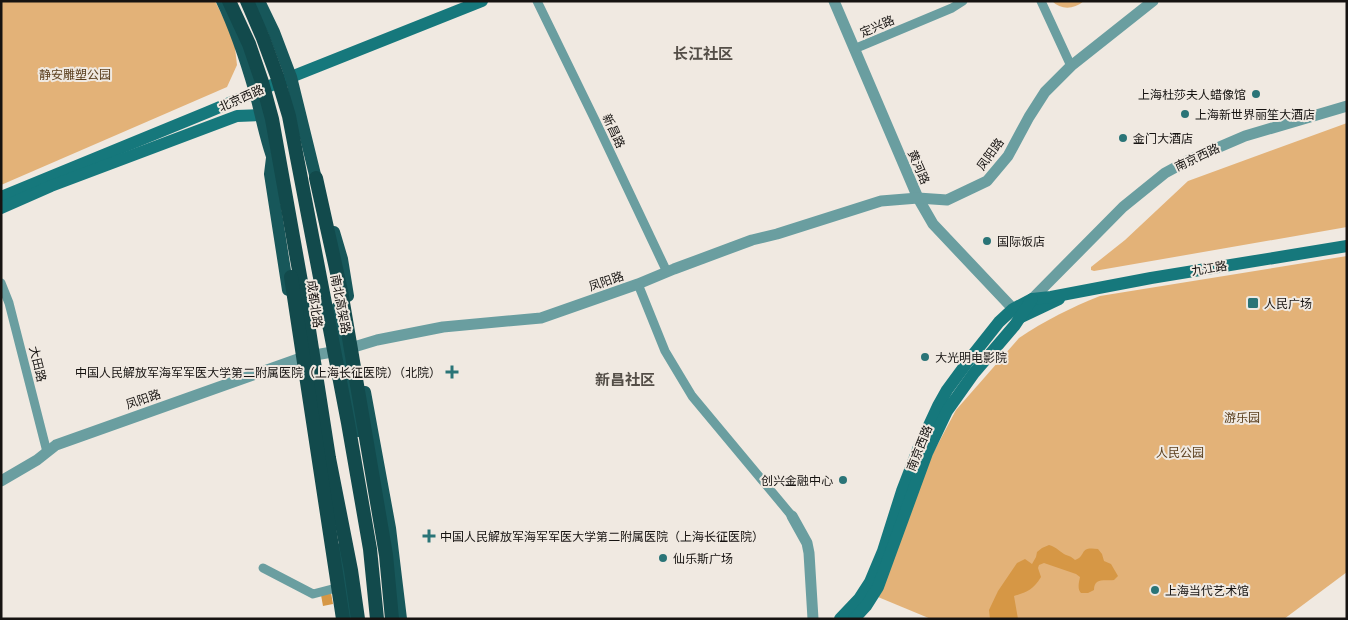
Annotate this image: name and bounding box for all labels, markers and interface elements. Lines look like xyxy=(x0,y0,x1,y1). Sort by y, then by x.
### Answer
street label: 定兴路 xyxy=(857,12,897,40)
district label: 长江社区 xyxy=(673,44,733,63)
park label: 静安雕塑公园 xyxy=(39,67,111,82)
street label: 北京西路 xyxy=(216,81,266,115)
place label: 上海杜莎夫人蜡像馆 xyxy=(1138,87,1246,102)
marker: 上海杜莎夫人蜡像馆 xyxy=(1250,88,1262,100)
place label: 上海新世界丽笙大酒店 xyxy=(1195,107,1315,122)
marker: 上海新世界丽笙大酒店 xyxy=(1179,108,1191,120)
street label: 新昌路 xyxy=(600,112,628,150)
place label: 金门大酒店 xyxy=(1133,131,1193,146)
marker: 金门大酒店 xyxy=(1117,132,1129,144)
street label: 凤阳路 xyxy=(973,135,1007,173)
street label: 南京西路 xyxy=(1172,140,1222,174)
street label: 黄河路 xyxy=(905,147,933,187)
place label: 国际饭店 xyxy=(997,234,1045,249)
marker: 国际饭店 xyxy=(981,235,993,247)
street label: 九江路 xyxy=(1190,258,1228,278)
street label: 凤阳路 xyxy=(587,268,625,294)
street label: 南北高架路 xyxy=(328,273,354,335)
street label: 成都北路 xyxy=(304,279,326,329)
marker: 人民广场 xyxy=(1246,296,1260,310)
place label: 人民广场 xyxy=(1264,296,1312,311)
street label: 大田路 xyxy=(26,345,50,383)
place label: 大光明电影院 xyxy=(935,350,1007,365)
marker: 大光明电影院 xyxy=(919,351,931,363)
place label: 中国人民解放军海军军医大学第二附属医院（上海长征医院）（北院） xyxy=(75,365,441,380)
marker: 中国人民解放军海军军医大学第二附属医院（上海长征医院）（北院） xyxy=(445,365,459,379)
district label: 新昌社区 xyxy=(595,370,655,389)
street label: 凤阳路 xyxy=(124,386,162,412)
park label: 游乐园 xyxy=(1224,410,1260,425)
street label: 南京西路 xyxy=(903,423,935,473)
park label: 人民公园 xyxy=(1156,445,1204,460)
place label: 创兴金融中心 xyxy=(761,473,833,488)
marker: 创兴金融中心 xyxy=(837,474,849,486)
marker: 中国人民解放军海军军医大学第二附属医院（上海长征医院） xyxy=(422,529,436,543)
place label: 中国人民解放军海军军医大学第二附属医院（上海长征医院） xyxy=(440,529,764,544)
place label: 仙乐斯广场 xyxy=(673,551,733,566)
marker: 仙乐斯广场 xyxy=(657,552,669,564)
place label: 上海当代艺术馆 xyxy=(1165,583,1249,598)
marker: 上海当代艺术馆 xyxy=(1149,584,1161,596)

